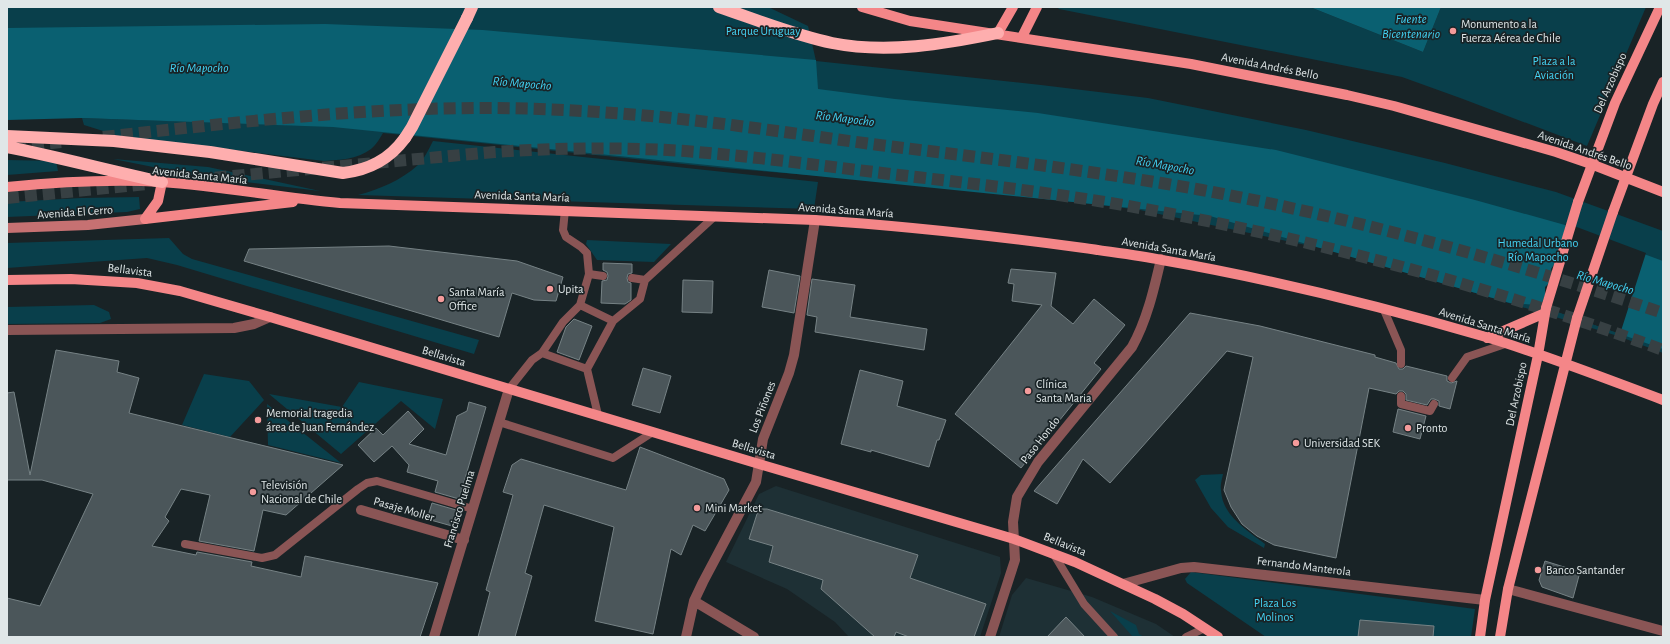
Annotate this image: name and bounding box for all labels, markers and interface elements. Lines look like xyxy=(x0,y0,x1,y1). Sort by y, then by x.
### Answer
water label: Fuente Bicentenario xyxy=(1382,13,1440,41)
place label: Monumento a la Fuerza Aérea de Chile xyxy=(1461,18,1560,44)
park label: Parque Uruguay xyxy=(726,25,800,38)
marker: Monumento a la Fuerza Aérea de Chile xyxy=(1448,26,1458,36)
street label: Avenida Andrés Bello xyxy=(1220,51,1320,81)
street label: Del Arzobispo xyxy=(1591,51,1629,115)
park label: Plaza a la Aviación xyxy=(1532,55,1576,81)
water label: Río Mapocho xyxy=(169,62,229,75)
water label: Río Mapocho xyxy=(492,75,552,93)
water label: Río Mapocho xyxy=(815,109,875,129)
street label: Avenida Andrés Bello xyxy=(1536,128,1634,172)
water label: Río Mapocho xyxy=(1135,154,1195,178)
street label: Avenida Santa María xyxy=(152,164,249,186)
street label: Avenida Santa María xyxy=(474,188,570,204)
street label: Avenida Santa María xyxy=(798,201,894,219)
street label: Avenida El Cerro xyxy=(37,203,113,221)
street label: Avenida Santa María xyxy=(1121,235,1217,263)
park label: Humedal Urbano Río Mapocho xyxy=(1498,237,1578,263)
street label: Bellavista xyxy=(107,261,153,279)
water label: Río Mapocho xyxy=(1575,269,1635,297)
place label: Upita xyxy=(558,283,584,295)
marker: Upita xyxy=(545,284,555,294)
place label: Santa María Office xyxy=(449,286,505,312)
marker: Santa María Office xyxy=(436,294,446,304)
street label: Avenida Santa María xyxy=(1438,305,1533,345)
street label: Bellavista xyxy=(421,344,468,368)
street label: Del Arzobispo xyxy=(1503,361,1529,427)
place label: Clínica Santa Maria xyxy=(1036,378,1092,404)
street label: Los Piñones xyxy=(747,379,777,435)
marker: Clínica Santa Maria xyxy=(1023,386,1033,396)
place label: Memorial tragedia área de Juan Fernández xyxy=(266,407,374,433)
street label: Paso Hondo xyxy=(1018,414,1062,466)
marker: Memorial tragedia área de Juan Fernández xyxy=(253,415,263,425)
place label: Pronto xyxy=(1416,422,1448,434)
marker: Pronto xyxy=(1403,423,1413,433)
street label: Bellavista xyxy=(731,437,778,461)
place label: Universidad SEK xyxy=(1304,437,1380,449)
marker: Universidad SEK xyxy=(1291,438,1301,448)
street label: Francisco Puelma xyxy=(442,468,477,549)
place label: Televisión Nacional de Chile xyxy=(261,479,342,505)
marker: Televisión Nacional de Chile xyxy=(248,487,258,497)
street label: Pasaje Moller xyxy=(372,495,436,524)
place label: Mini Market xyxy=(705,502,762,514)
marker: Mini Market xyxy=(692,503,702,513)
street label: Bellavista xyxy=(1042,530,1089,558)
street label: Fernando Manterola xyxy=(1256,554,1352,578)
place label: Banco Santander xyxy=(1546,564,1625,576)
marker: Banco Santander xyxy=(1533,565,1543,575)
park label: Plaza Los Molinos xyxy=(1254,597,1296,623)

